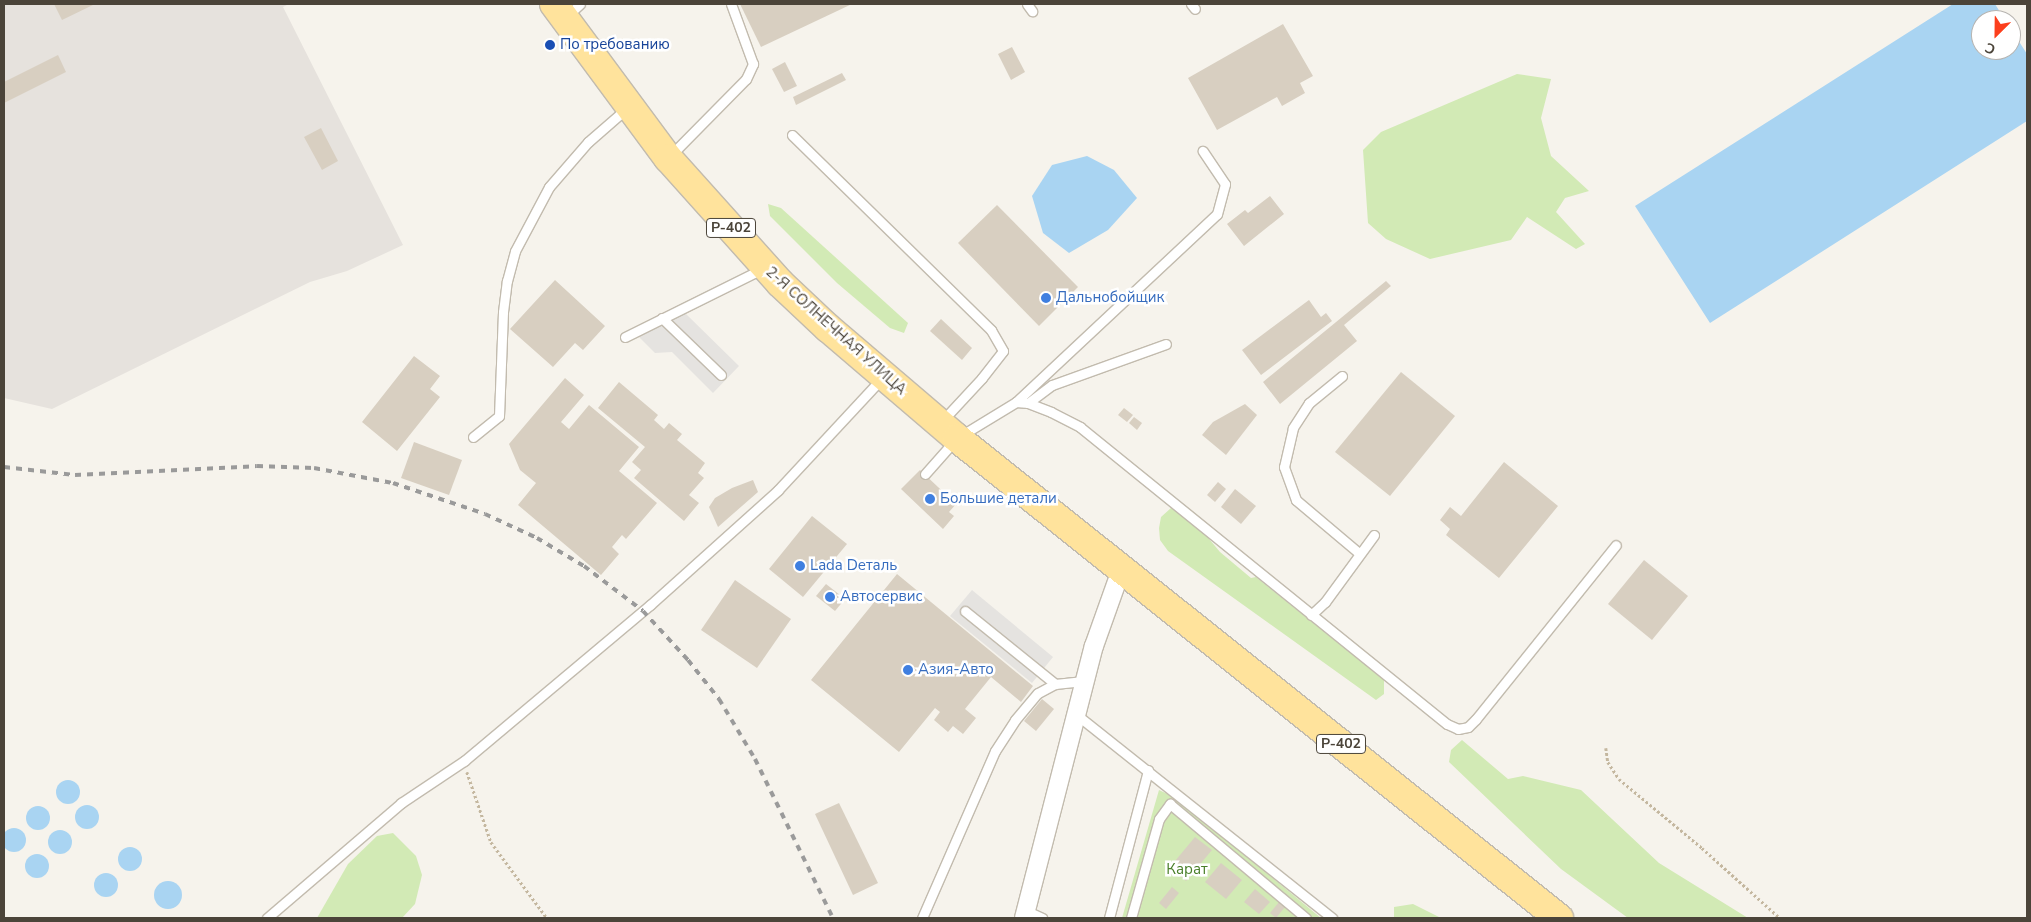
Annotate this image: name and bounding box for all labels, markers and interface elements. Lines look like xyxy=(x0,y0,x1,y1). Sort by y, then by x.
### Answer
north arrow xyxy=(1971,10,2021,60)
place label: По требованию xyxy=(560,36,670,54)
text: С xyxy=(1982,38,1998,59)
marker: По требованию xyxy=(544,39,556,51)
road number: Р-402 xyxy=(705,217,757,240)
street label: 2-Я СОЛНЕЧНАЯ УЛИЦА xyxy=(762,263,910,399)
place label: Дальнобойщик xyxy=(1056,289,1164,307)
marker: Дальнобойщик xyxy=(1040,292,1052,304)
place label: Большие детали xyxy=(940,490,1057,508)
marker: Большие детали xyxy=(924,493,936,505)
place label: Lada Dеталь xyxy=(810,557,897,575)
marker: Lada Dеталь xyxy=(794,560,806,572)
place label: Автосервис xyxy=(840,588,923,606)
marker: Автосервис xyxy=(824,591,836,603)
place label: Азия-Авто xyxy=(918,661,994,679)
marker: Азия-Авто xyxy=(902,664,914,676)
road number: Р-402 xyxy=(1315,732,1367,756)
park label: Карат xyxy=(1166,861,1208,879)

